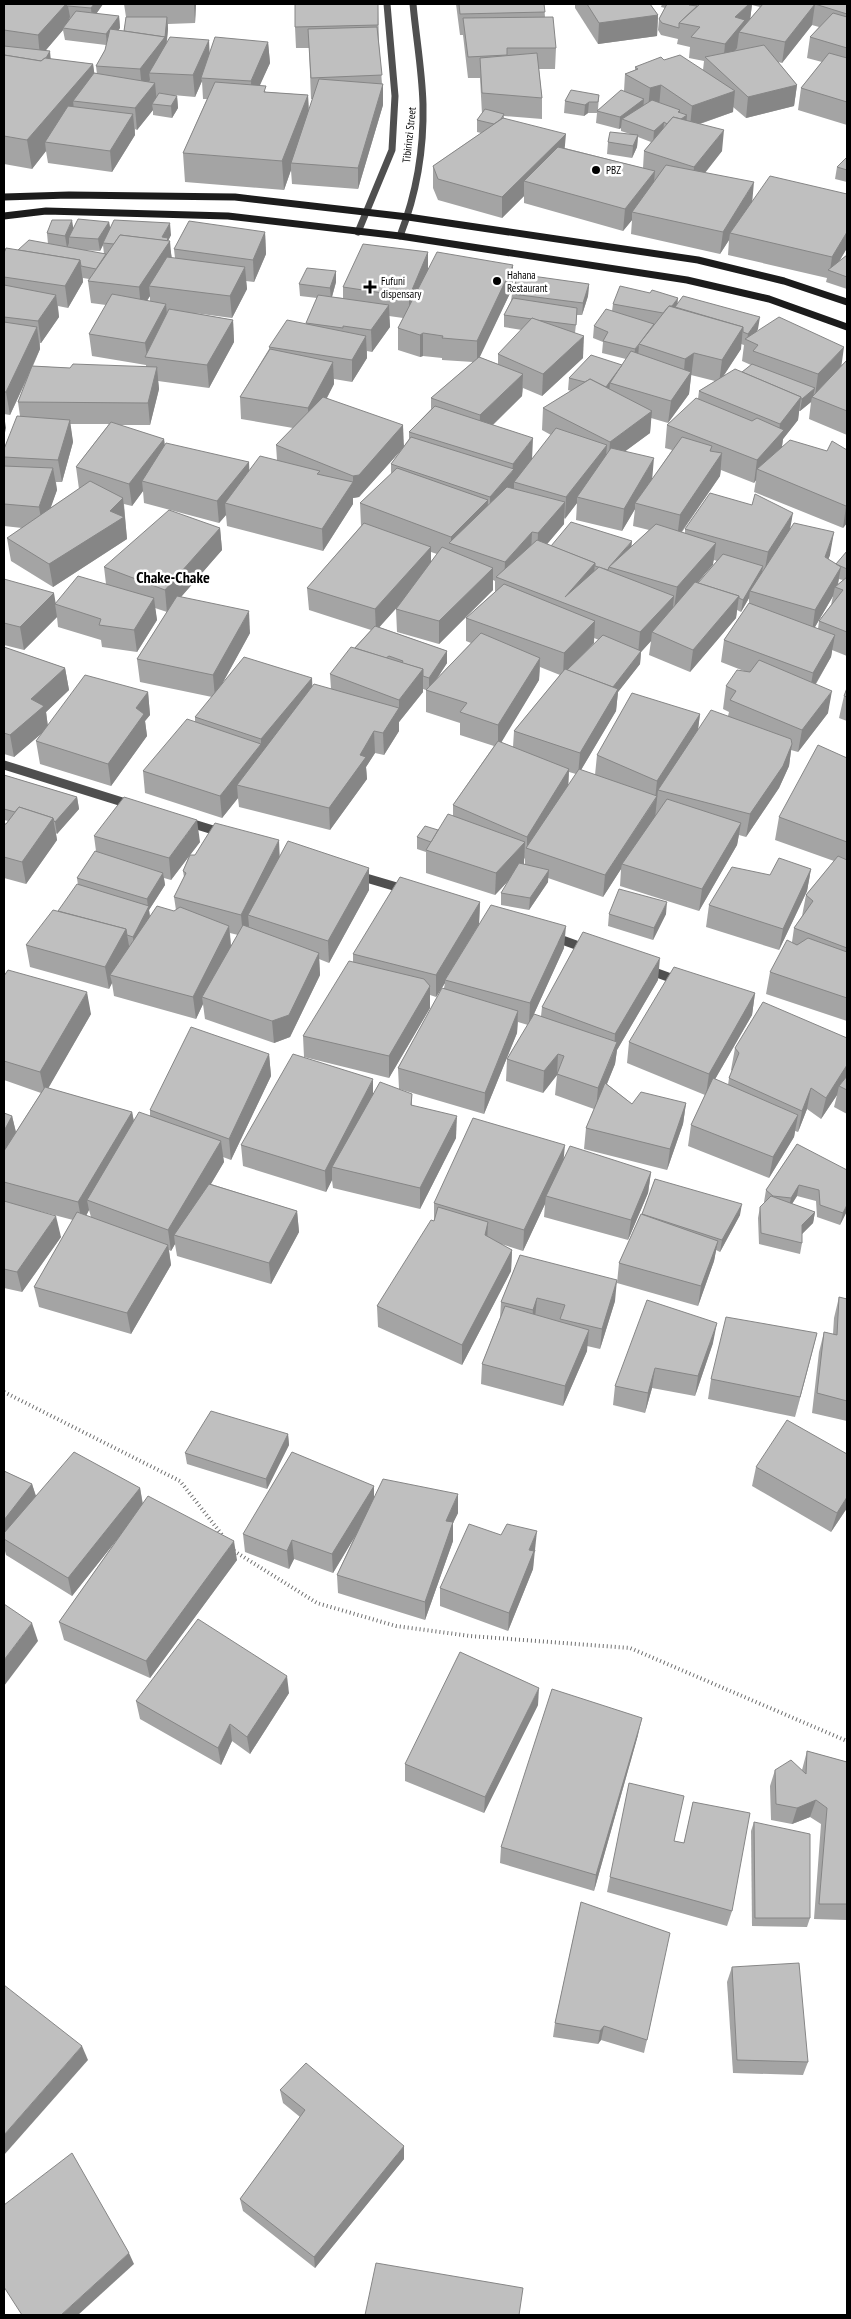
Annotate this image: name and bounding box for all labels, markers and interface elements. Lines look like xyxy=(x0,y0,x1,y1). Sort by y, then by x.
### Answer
street label: Tibirinzi Street xyxy=(399,106,419,164)
place label: PBZ xyxy=(606,163,621,177)
marker: PBZ xyxy=(590,164,602,176)
place label: Hahana Restaurant xyxy=(507,268,548,295)
place label: Fufuni dispensary xyxy=(381,274,422,301)
marker: Hahana Restaurant xyxy=(491,275,503,287)
marker: Fufuni dispensary xyxy=(363,280,377,294)
district label: Chake-Chake xyxy=(136,567,210,587)

